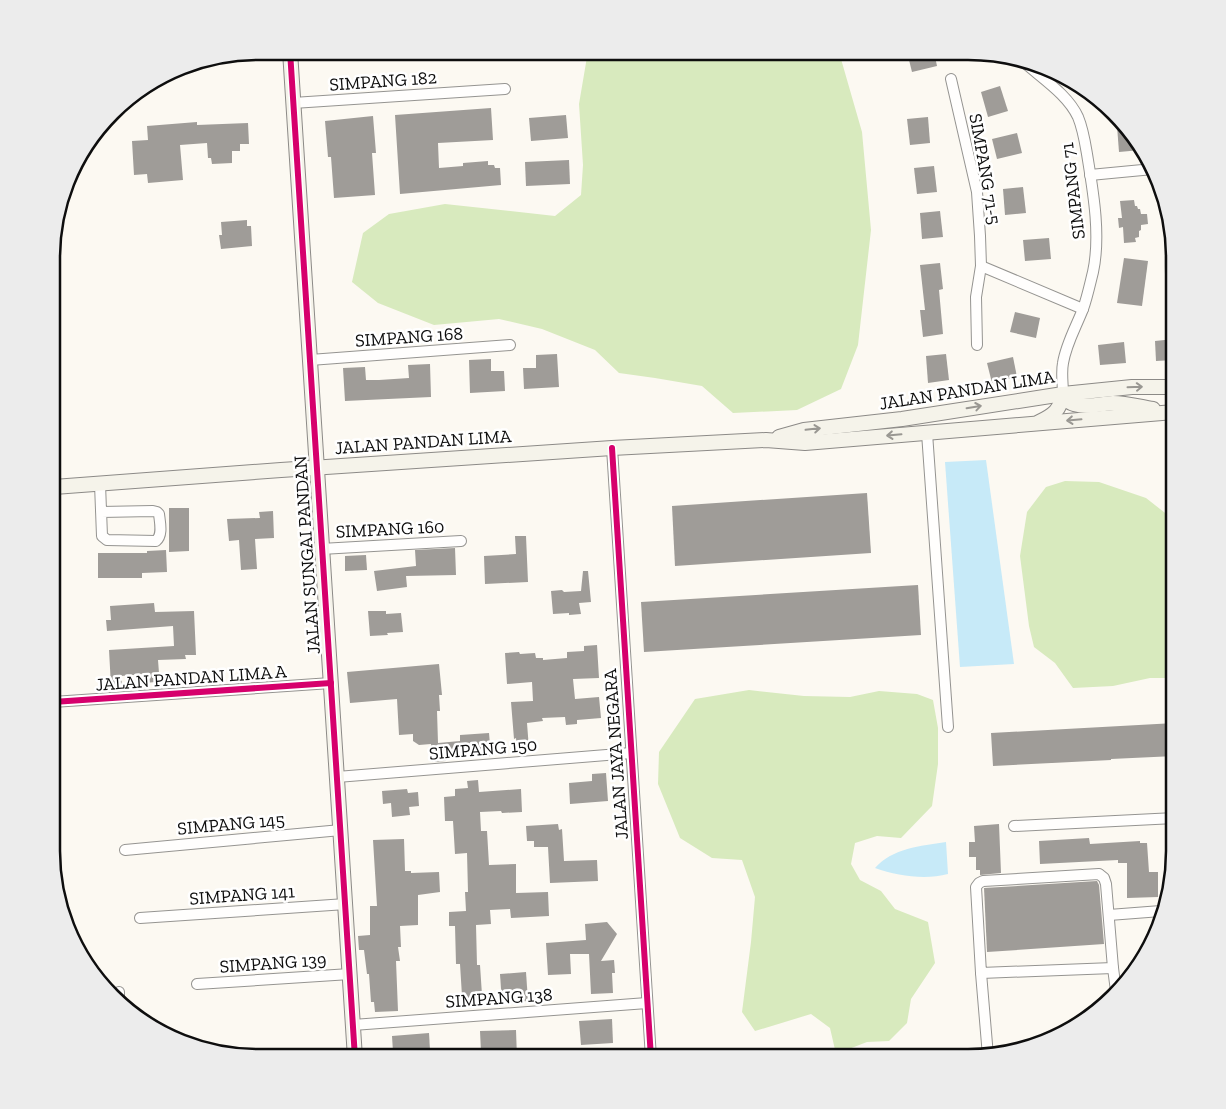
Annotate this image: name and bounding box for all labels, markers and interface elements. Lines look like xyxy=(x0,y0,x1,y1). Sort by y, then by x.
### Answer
street label: SIMPANG 182 xyxy=(328,66,438,96)
street label: SIMPANG 71-5 xyxy=(964,112,1006,226)
street label: SIMPANG 71 xyxy=(1056,141,1090,241)
street label: SIMPANG 168 xyxy=(354,322,464,352)
street label: JALAN PANDAN LIMA xyxy=(878,365,1056,415)
one-way arrow xyxy=(1127,382,1143,392)
one-way arrow xyxy=(966,402,982,412)
one-way arrow xyxy=(1066,415,1082,425)
street label: JALAN PANDAN LIMA xyxy=(334,425,512,459)
one-way arrow xyxy=(805,425,821,434)
one-way arrow xyxy=(886,431,902,440)
street label: JALAN SUNGAI PANDAN xyxy=(289,455,325,655)
street label: SIMPANG 160 xyxy=(335,515,445,543)
street label: JALAN PANDAN LIMA A xyxy=(95,660,288,696)
street label: JALAN JAYA NEGARA xyxy=(599,668,633,840)
street label: SIMPANG 150 xyxy=(428,733,538,765)
street label: SIMPANG 145 xyxy=(176,808,286,840)
street label: SIMPANG 141 xyxy=(189,880,295,910)
street label: SIMPANG 139 xyxy=(219,948,327,978)
street label: SIMPANG 138 xyxy=(445,983,553,1013)

